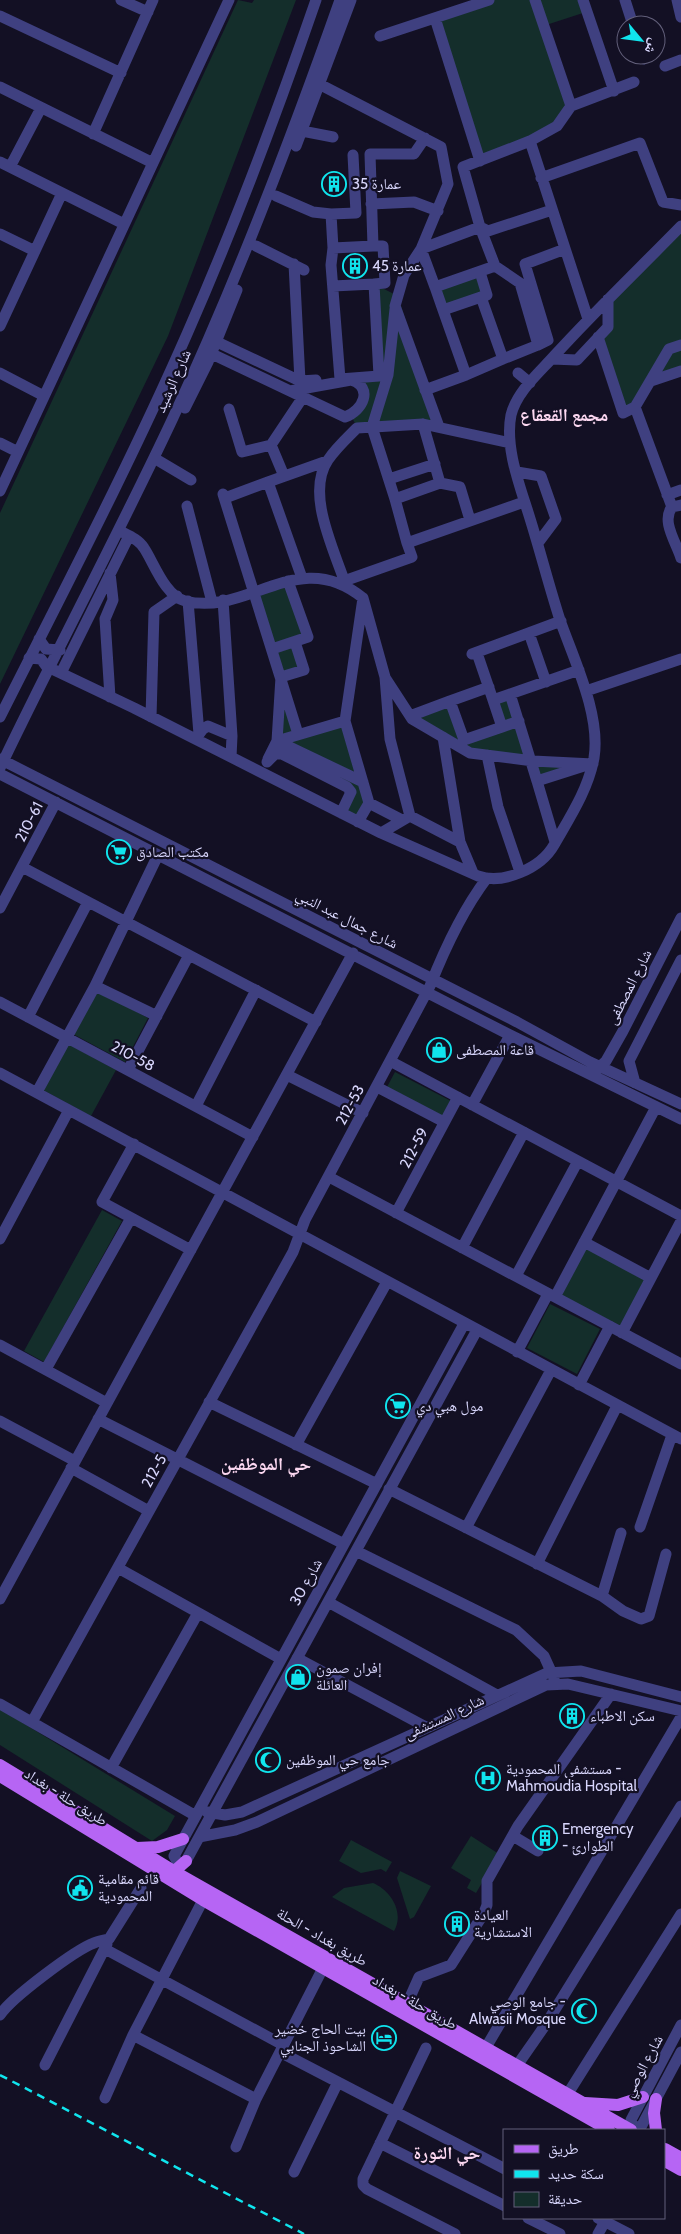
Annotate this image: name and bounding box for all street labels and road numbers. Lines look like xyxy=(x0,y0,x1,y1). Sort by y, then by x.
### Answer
street label: شارع الرشيد xyxy=(151,347,196,416)
street label: 210-61 xyxy=(11,799,47,845)
street label: شارع جمال عبد النبي xyxy=(292,886,401,955)
street label: شارع المصطفى xyxy=(602,946,657,1028)
street label: 210-58 xyxy=(108,1037,158,1075)
street label: 212-53 xyxy=(332,1082,368,1128)
street label: 212-59 xyxy=(396,1125,432,1171)
street label: 212-5 xyxy=(138,1451,170,1491)
street label: شارع 30 xyxy=(286,1555,327,1609)
street label: شارع المستشفى xyxy=(401,1691,487,1744)
street label: طريق حلة - بغداد xyxy=(21,1764,111,1831)
street label: طريق بغداد - الحلة xyxy=(273,1904,371,1971)
street label: طريق حلة - بغداد xyxy=(369,1971,460,2034)
street label: شارع الوصي xyxy=(619,2032,669,2101)

